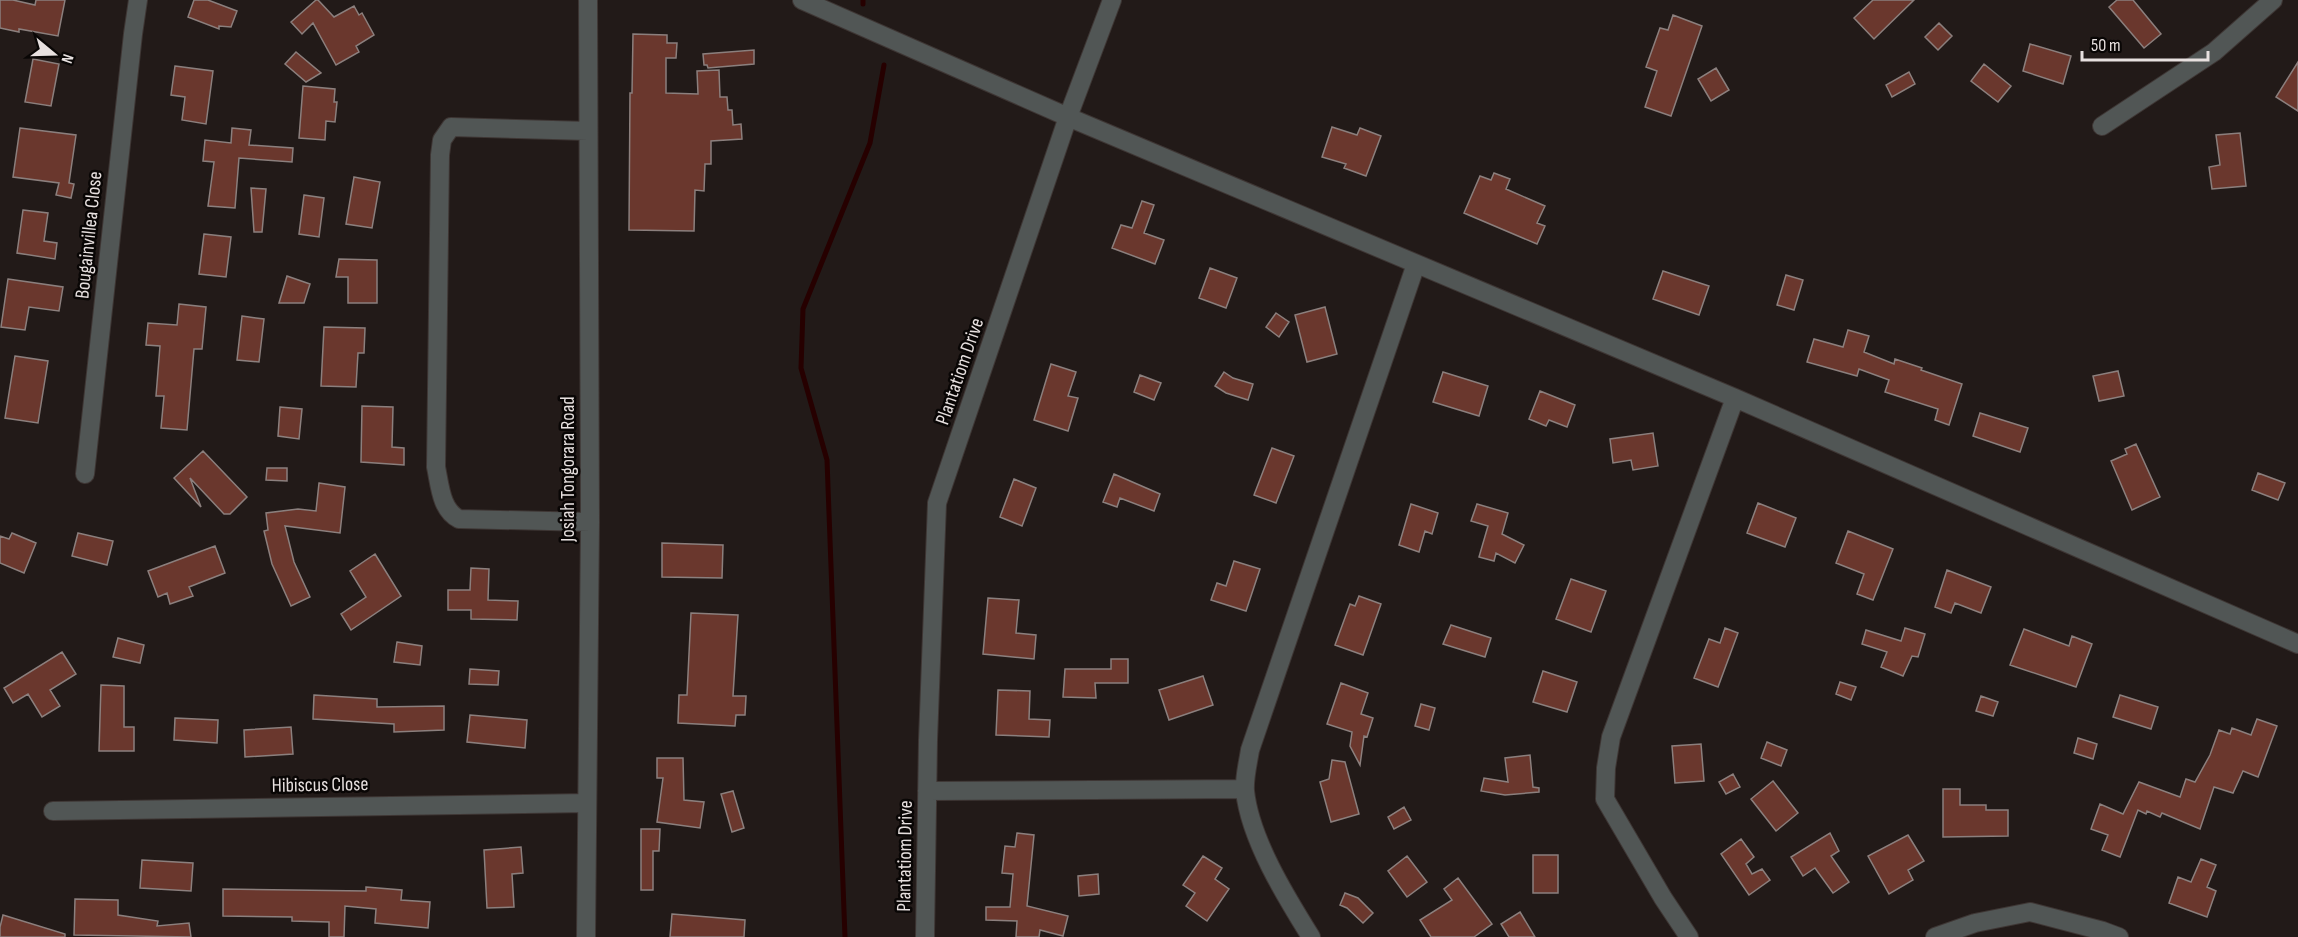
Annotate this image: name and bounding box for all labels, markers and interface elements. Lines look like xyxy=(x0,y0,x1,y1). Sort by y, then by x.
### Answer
north arrow xyxy=(24,24,84,84)
scale bar xyxy=(2082,24,2208,62)
text: 50 m xyxy=(2091,35,2121,56)
text: N xyxy=(56,51,77,66)
street label: Bougainvillea Close xyxy=(70,170,108,300)
street label: Plantatiom Drive xyxy=(930,315,989,428)
street label: Josiah Tongorara Road xyxy=(556,396,580,543)
street label: Hibiscus Close xyxy=(271,772,369,798)
street label: Plantatiom Drive xyxy=(892,800,918,912)

